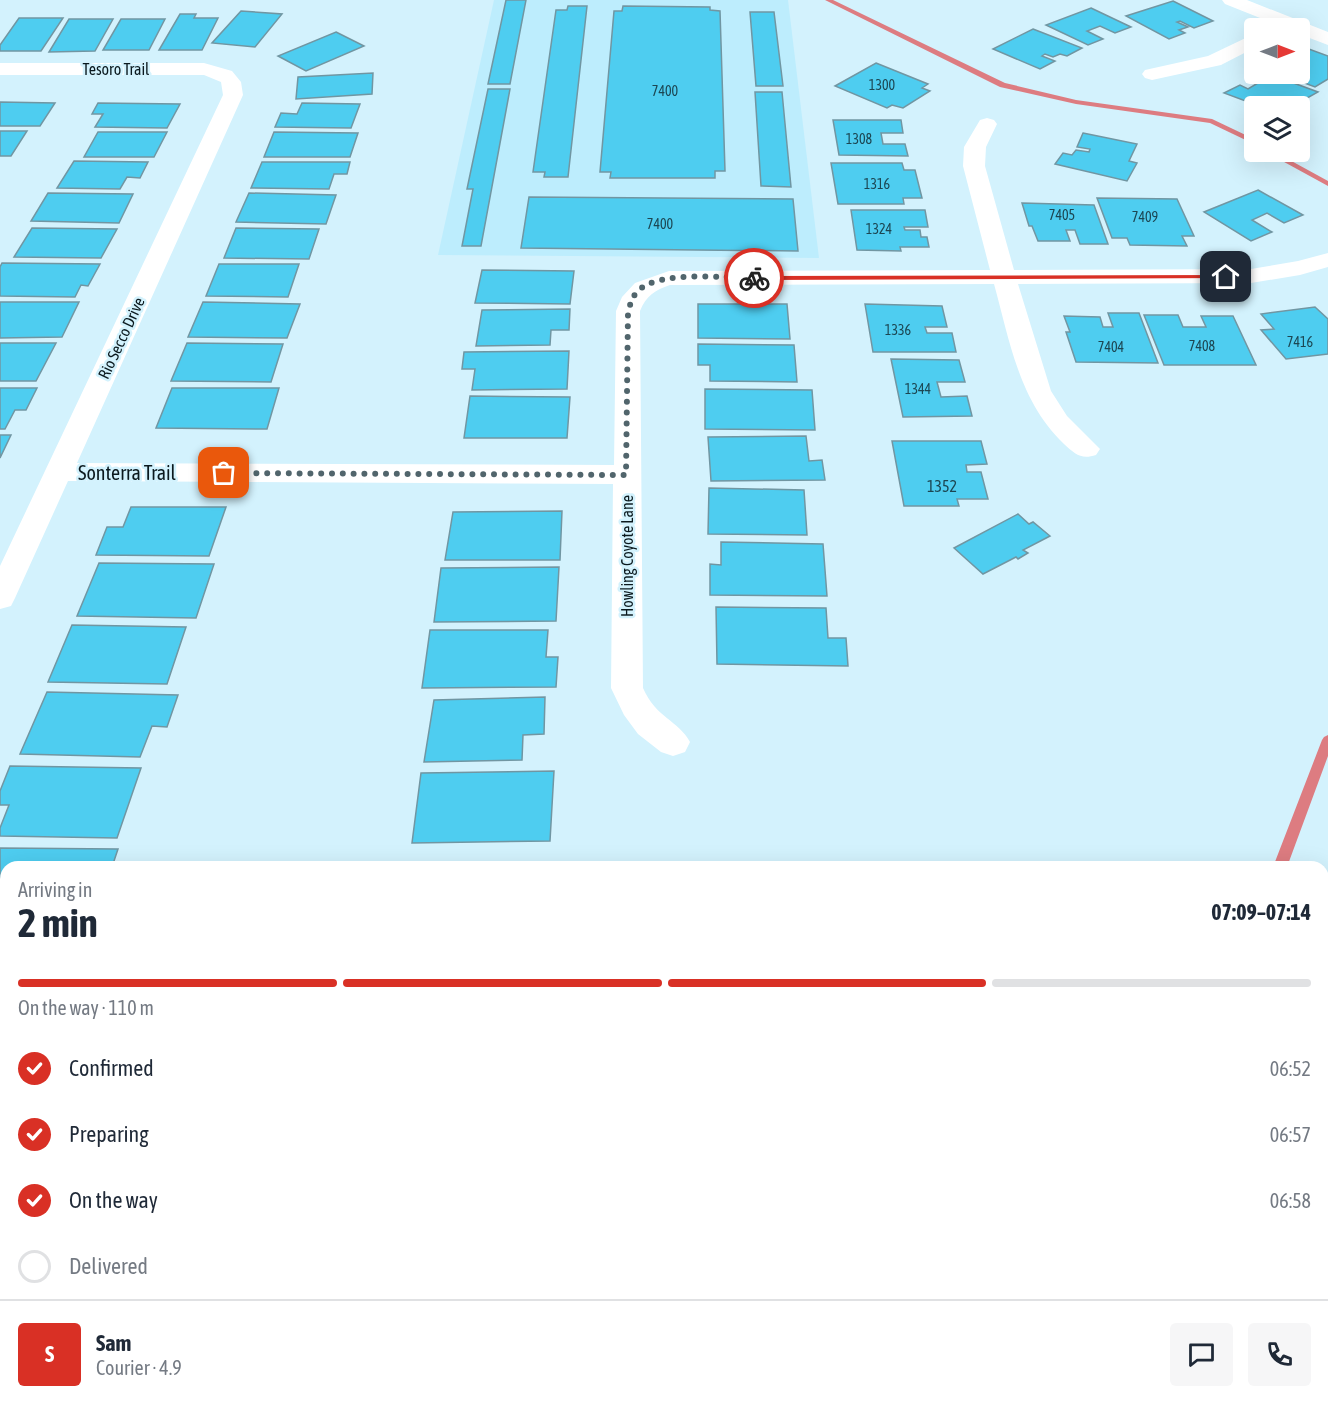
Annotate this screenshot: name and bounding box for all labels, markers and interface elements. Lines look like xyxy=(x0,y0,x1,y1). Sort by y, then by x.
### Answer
north arrow xyxy=(1244,18,1310,84)
map controls xyxy=(1244,18,1310,162)
street label: Tesoro Trail xyxy=(83,60,150,78)
house number: 1300 xyxy=(869,77,896,93)
house number: 7400 xyxy=(652,83,679,99)
button: layers xyxy=(1244,96,1310,162)
house number: 1308 xyxy=(846,131,873,147)
house number: 1316 xyxy=(864,176,891,192)
house number: 7405 xyxy=(1049,207,1075,223)
house number: 7409 xyxy=(1132,209,1158,225)
house number: 7400 xyxy=(647,216,674,232)
house number: 1324 xyxy=(866,221,893,237)
courier xyxy=(724,248,784,308)
pin xyxy=(1200,251,1251,302)
icon: home xyxy=(1209,260,1242,293)
icon: bike xyxy=(738,262,771,295)
street label: Rio Secco Drive xyxy=(94,294,148,382)
house number: 1336 xyxy=(885,322,912,338)
house number: 7416 xyxy=(1287,334,1314,350)
house number: 7408 xyxy=(1189,338,1216,354)
house number: 7404 xyxy=(1098,339,1125,355)
house number: 1344 xyxy=(905,381,932,397)
pin xyxy=(198,447,249,498)
icon: bag xyxy=(207,456,240,489)
street label: Sonterra Trail xyxy=(78,461,177,484)
house number: 1352 xyxy=(927,477,957,495)
street label: Howling Coyote Lane xyxy=(618,495,637,617)
text: Arriving in xyxy=(18,878,92,901)
text: 07:09–07:14 xyxy=(1211,899,1311,925)
text: 2 min xyxy=(18,901,98,945)
text: On the way · 110 m xyxy=(18,996,154,1019)
icon: check xyxy=(18,1052,51,1085)
text: Confirmed xyxy=(69,1055,154,1081)
text: 06:52 xyxy=(1270,1057,1311,1080)
icon: check xyxy=(18,1118,51,1151)
text: Preparing xyxy=(69,1121,149,1147)
text: 06:57 xyxy=(1270,1123,1311,1146)
icon: check xyxy=(18,1184,51,1217)
text: On the way xyxy=(69,1187,158,1213)
text: 06:58 xyxy=(1270,1189,1311,1212)
text: Delivered xyxy=(69,1253,148,1279)
button: chat xyxy=(1170,1323,1233,1386)
button: phone xyxy=(1248,1323,1311,1386)
text: Sam xyxy=(96,1330,131,1356)
text: S xyxy=(45,1341,54,1367)
text: Courier · 4.9 xyxy=(96,1356,182,1379)

